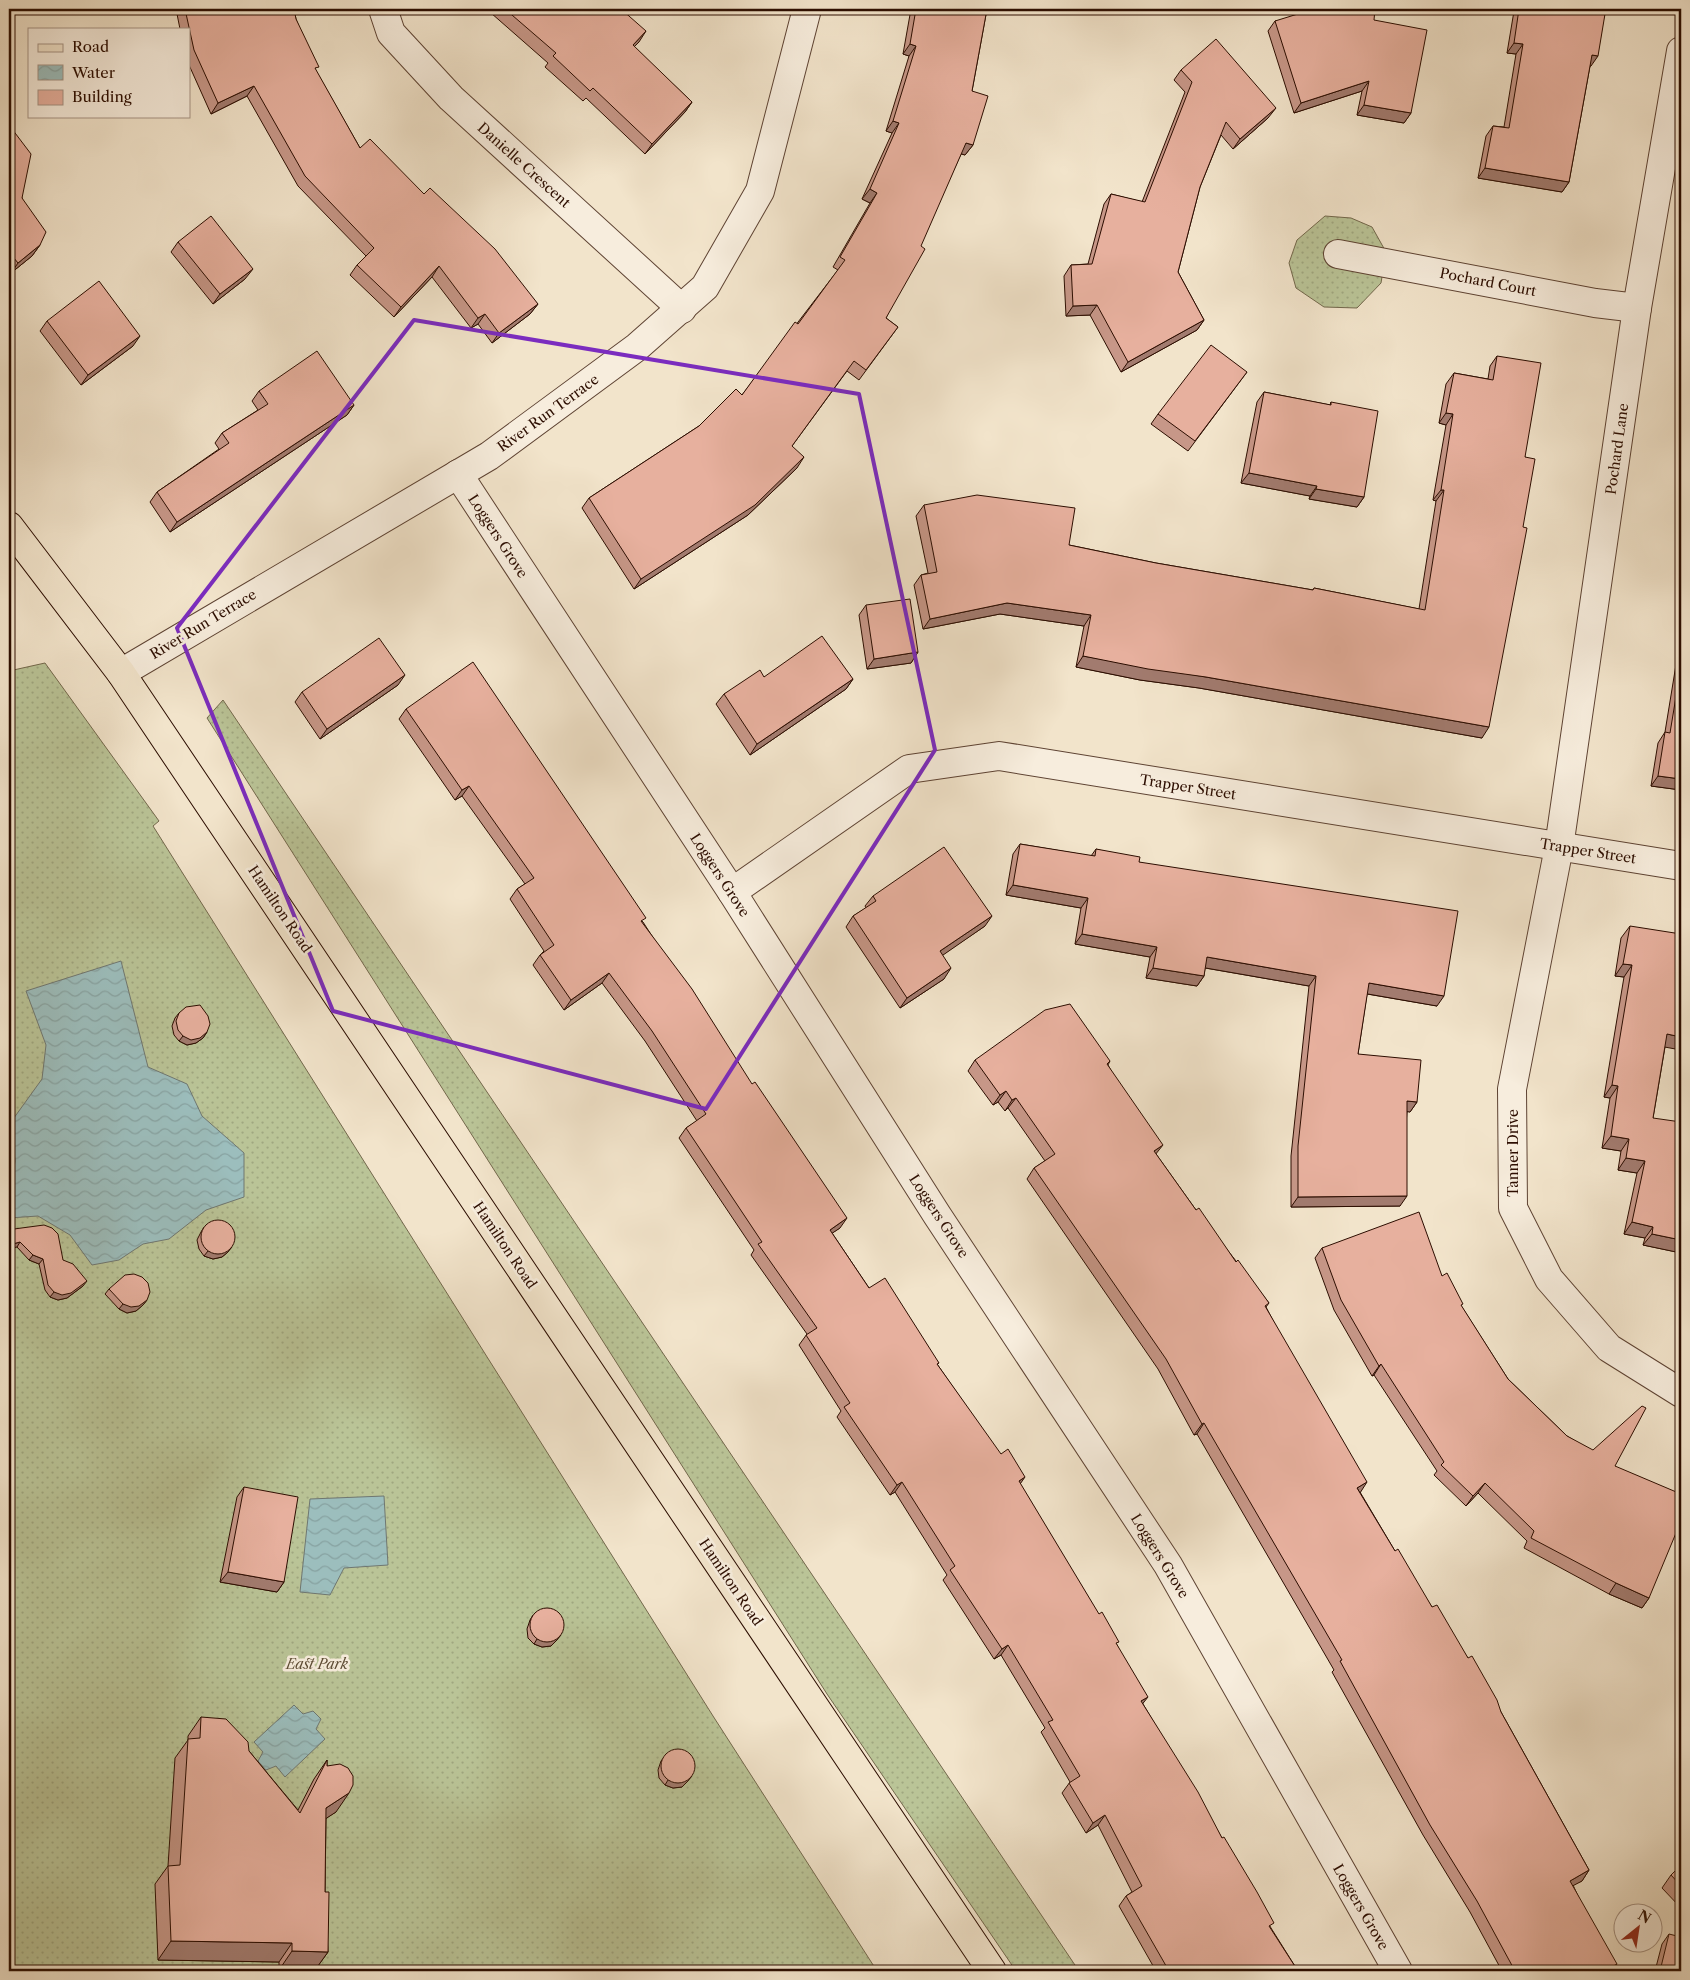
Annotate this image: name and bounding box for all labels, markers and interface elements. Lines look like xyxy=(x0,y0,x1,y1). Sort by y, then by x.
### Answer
legend xyxy=(28,28,190,118)
text: Road xyxy=(72,37,109,56)
text: Water xyxy=(71,63,116,82)
text: Building xyxy=(72,87,132,106)
street label: Danielle Crescent xyxy=(474,119,574,211)
street label: Pochard Court xyxy=(1438,264,1538,300)
street label: River Run Terrace xyxy=(494,370,602,456)
street label: Pochard Lane xyxy=(1602,402,1632,496)
street label: Loggers Grove xyxy=(464,491,532,581)
street label: River Run Terrace xyxy=(147,585,260,663)
street label: Trapper Street xyxy=(1139,771,1237,803)
street label: Loggers Grove xyxy=(686,830,754,920)
street label: Trapper Street xyxy=(1539,835,1637,867)
street label: Hamilton Road xyxy=(244,862,316,956)
street label: Tanner Drive xyxy=(1504,1109,1522,1197)
street label: Loggers Grove xyxy=(905,1171,973,1261)
street label: Hamilton Road xyxy=(469,1198,541,1292)
street label: Loggers Grove xyxy=(1127,1510,1193,1602)
street label: Hamilton Road xyxy=(695,1535,767,1629)
park label: East Park xyxy=(285,1655,349,1673)
street label: Loggers Grove xyxy=(1329,1861,1393,1953)
north arrow xyxy=(1612,1902,1662,1952)
text: N xyxy=(1635,1906,1654,1928)

